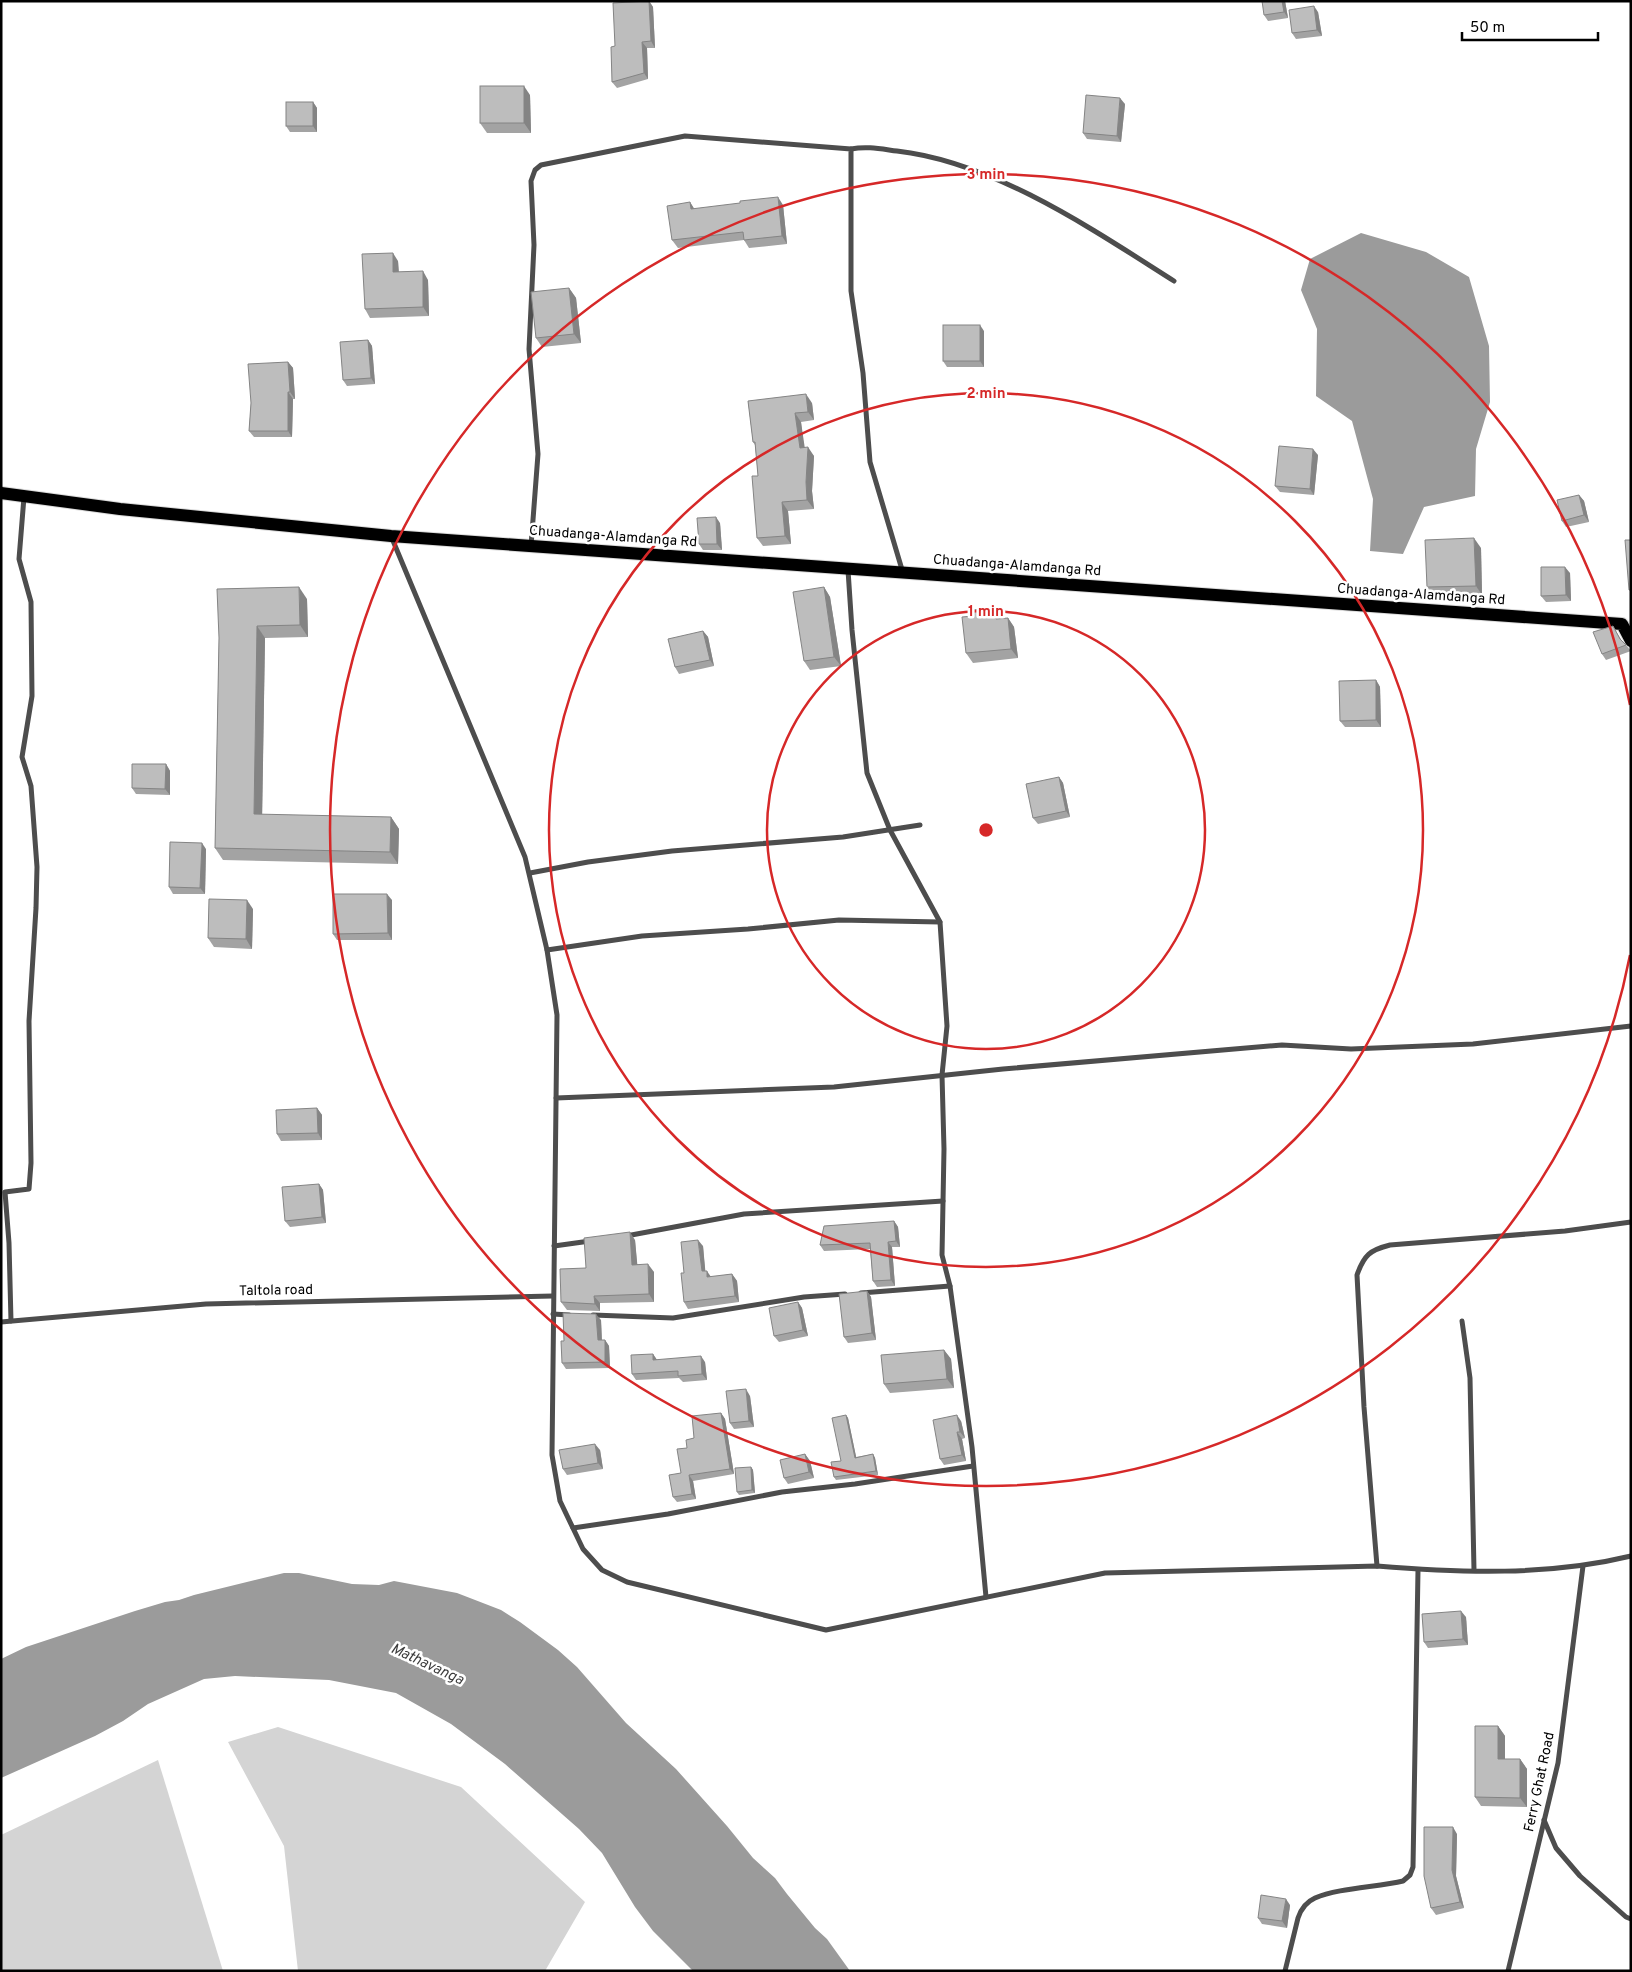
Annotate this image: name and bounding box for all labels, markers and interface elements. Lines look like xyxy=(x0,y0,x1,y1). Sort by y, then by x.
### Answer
scale bar xyxy=(1462,10,1598,42)
text: 50 m xyxy=(1470,19,1505,38)
text: 3 min xyxy=(966,166,1006,185)
text: 2 min xyxy=(966,385,1006,404)
street label: Chuadanga-Alamdanga Rd xyxy=(528,523,698,551)
street label: Chuadanga-Alamdanga Rd xyxy=(932,552,1102,580)
street label: Chuadanga-Alamdanga Rd xyxy=(1336,581,1506,609)
text: 1 min xyxy=(968,603,1004,622)
centre of rings xyxy=(977,821,995,839)
street label: Taltola road xyxy=(239,1282,313,1300)
water label: Mathavanga xyxy=(388,1640,467,1690)
street label: Ferry Ghat Road xyxy=(1521,1730,1559,1834)

